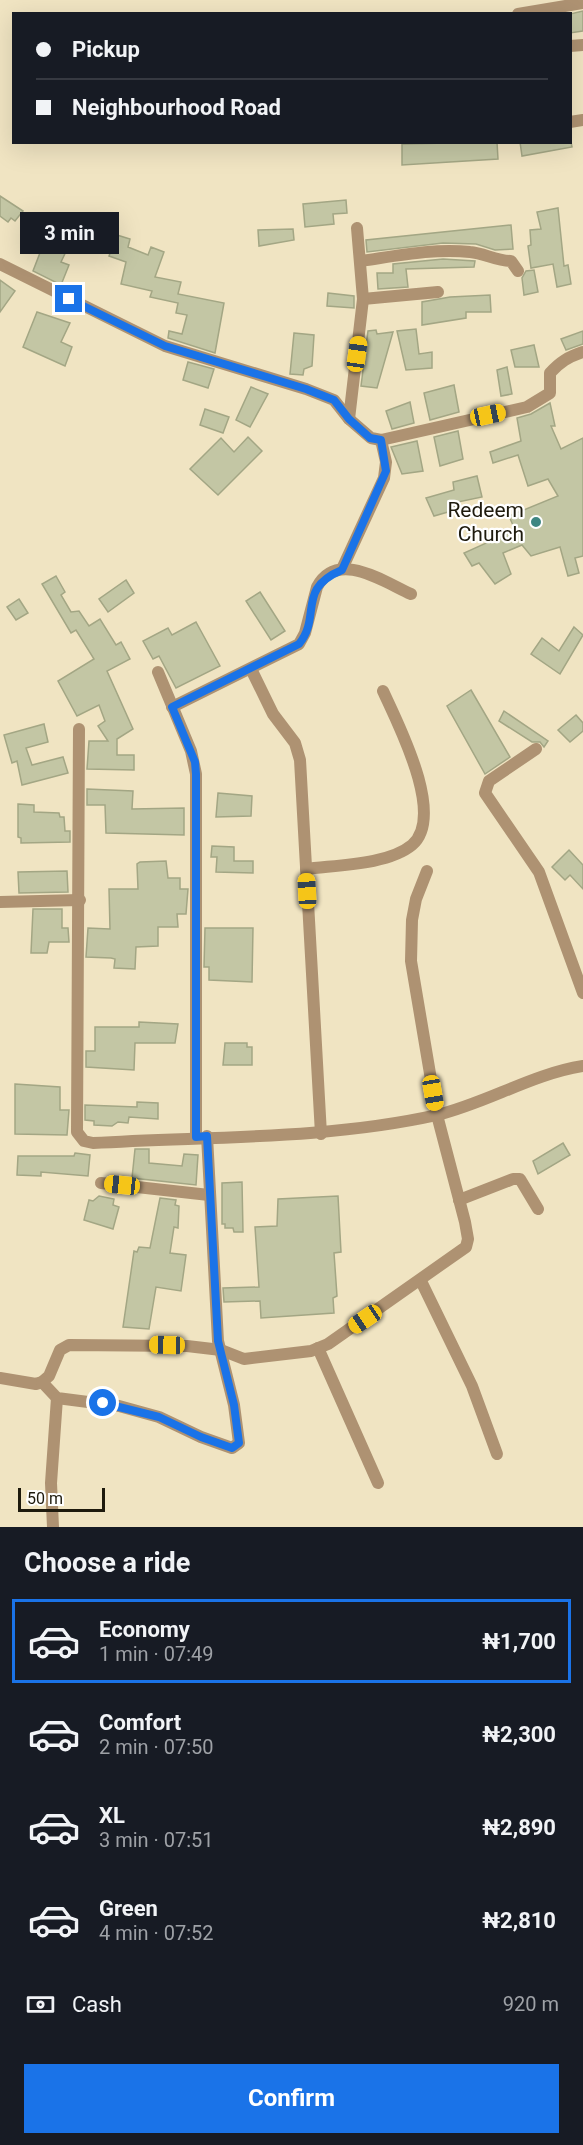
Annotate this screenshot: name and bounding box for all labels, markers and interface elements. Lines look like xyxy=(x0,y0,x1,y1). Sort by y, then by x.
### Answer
text: Pickup xyxy=(72,37,140,62)
text: Neighbourhood Road xyxy=(72,95,281,120)
callout: 3 min xyxy=(20,212,118,254)
text: 3 min xyxy=(44,221,95,245)
route end xyxy=(55,285,82,312)
car xyxy=(346,335,368,373)
car xyxy=(469,402,507,428)
place label: Redeem Church xyxy=(447,498,524,546)
marker: Redeem Church xyxy=(529,515,543,529)
car xyxy=(297,873,317,909)
car xyxy=(421,1074,445,1112)
car xyxy=(103,1174,141,1196)
car xyxy=(345,1301,385,1337)
car xyxy=(149,1336,185,1354)
route start xyxy=(89,1389,116,1416)
scale bar xyxy=(18,1485,105,1512)
text: 50 m xyxy=(27,1489,63,1508)
text: Choose a ride xyxy=(24,1547,190,1579)
icon: car xyxy=(27,1614,81,1668)
text: Economy xyxy=(99,1617,190,1642)
text: ₦1,700 xyxy=(482,1629,556,1654)
text: 1 min · 07:49 xyxy=(99,1642,214,1666)
icon: car xyxy=(27,1707,81,1761)
text: Comfort xyxy=(99,1710,181,1735)
text: ₦2,300 xyxy=(482,1722,556,1747)
text: 2 min · 07:50 xyxy=(99,1735,214,1759)
icon: car xyxy=(27,1800,81,1854)
text: XL xyxy=(99,1803,125,1828)
text: ₦2,890 xyxy=(482,1815,556,1840)
text: 3 min · 07:51 xyxy=(99,1828,214,1852)
icon: car xyxy=(27,1893,81,1947)
text: Green xyxy=(99,1896,158,1921)
text: ₦2,810 xyxy=(482,1908,556,1933)
text: 4 min · 07:52 xyxy=(99,1921,214,1945)
icon: cash xyxy=(24,1988,57,2021)
text: Cash xyxy=(72,1992,122,2017)
text: 920 m xyxy=(503,1992,559,2016)
button: Confirm xyxy=(24,2064,559,2133)

